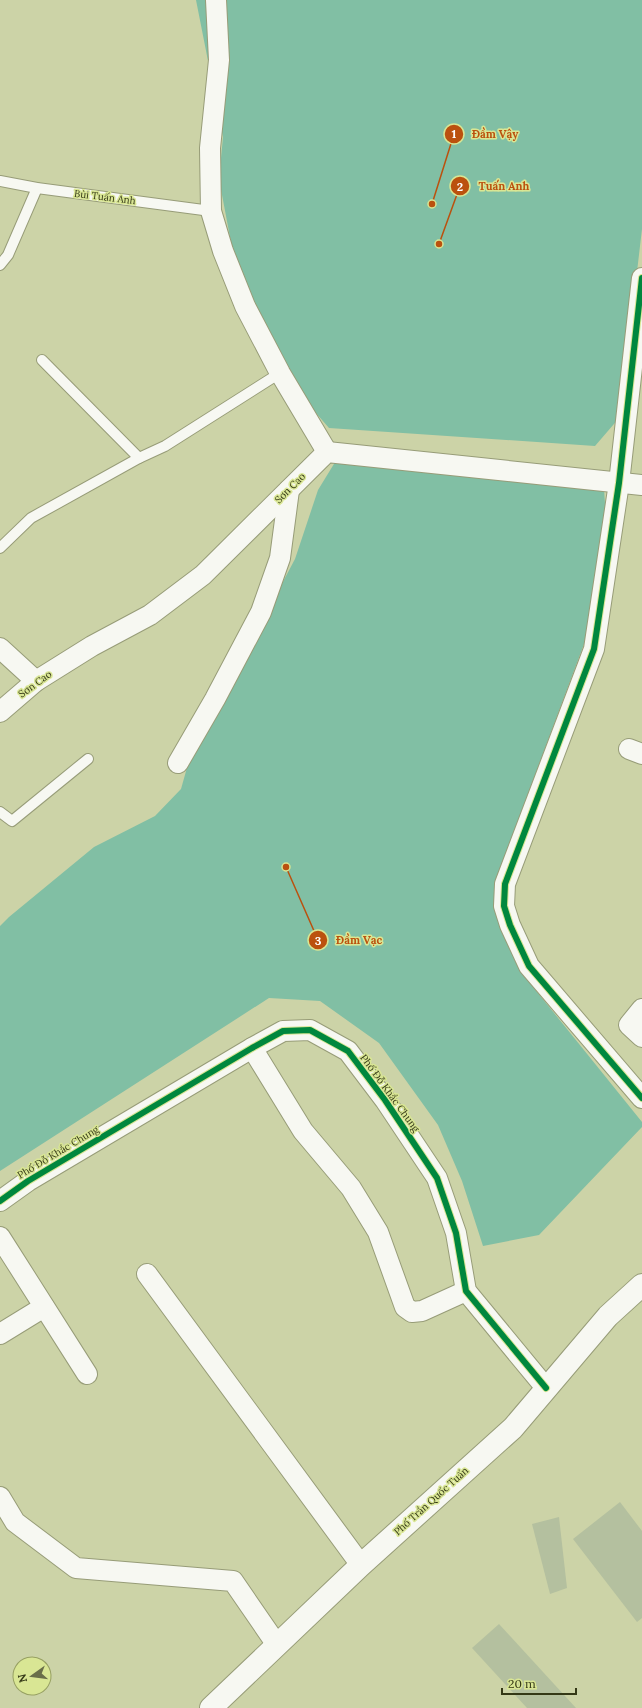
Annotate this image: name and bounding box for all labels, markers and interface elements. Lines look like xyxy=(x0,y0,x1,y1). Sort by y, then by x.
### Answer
callout: Đầm Vậy xyxy=(444,122,527,145)
text: 1 xyxy=(452,126,457,141)
text: Đầm Vậy xyxy=(472,127,519,141)
callout: Tuấn Anh xyxy=(450,175,537,198)
text: 2 xyxy=(457,179,463,194)
text: Tuấn Anh xyxy=(479,179,530,193)
street label: Bùi Tuấn Anh xyxy=(73,187,137,207)
street label: Sơn Cao xyxy=(272,470,308,506)
street label: Sơn Cao xyxy=(16,667,54,700)
callout: Đầm Vạc xyxy=(308,929,391,952)
text: 3 xyxy=(315,933,322,948)
text: Đầm Vạc xyxy=(336,933,382,947)
street label: Phố Đỗ Khắc Chung xyxy=(357,1052,423,1135)
street label: Phố Đỗ Khắc Chung xyxy=(15,1122,102,1181)
street label: Phố Trần Quốc Tuấn xyxy=(391,1464,471,1538)
north arrow xyxy=(12,1656,52,1696)
scale bar xyxy=(502,1670,576,1696)
text: N xyxy=(14,1672,30,1684)
text: 20 m xyxy=(508,1676,536,1691)

